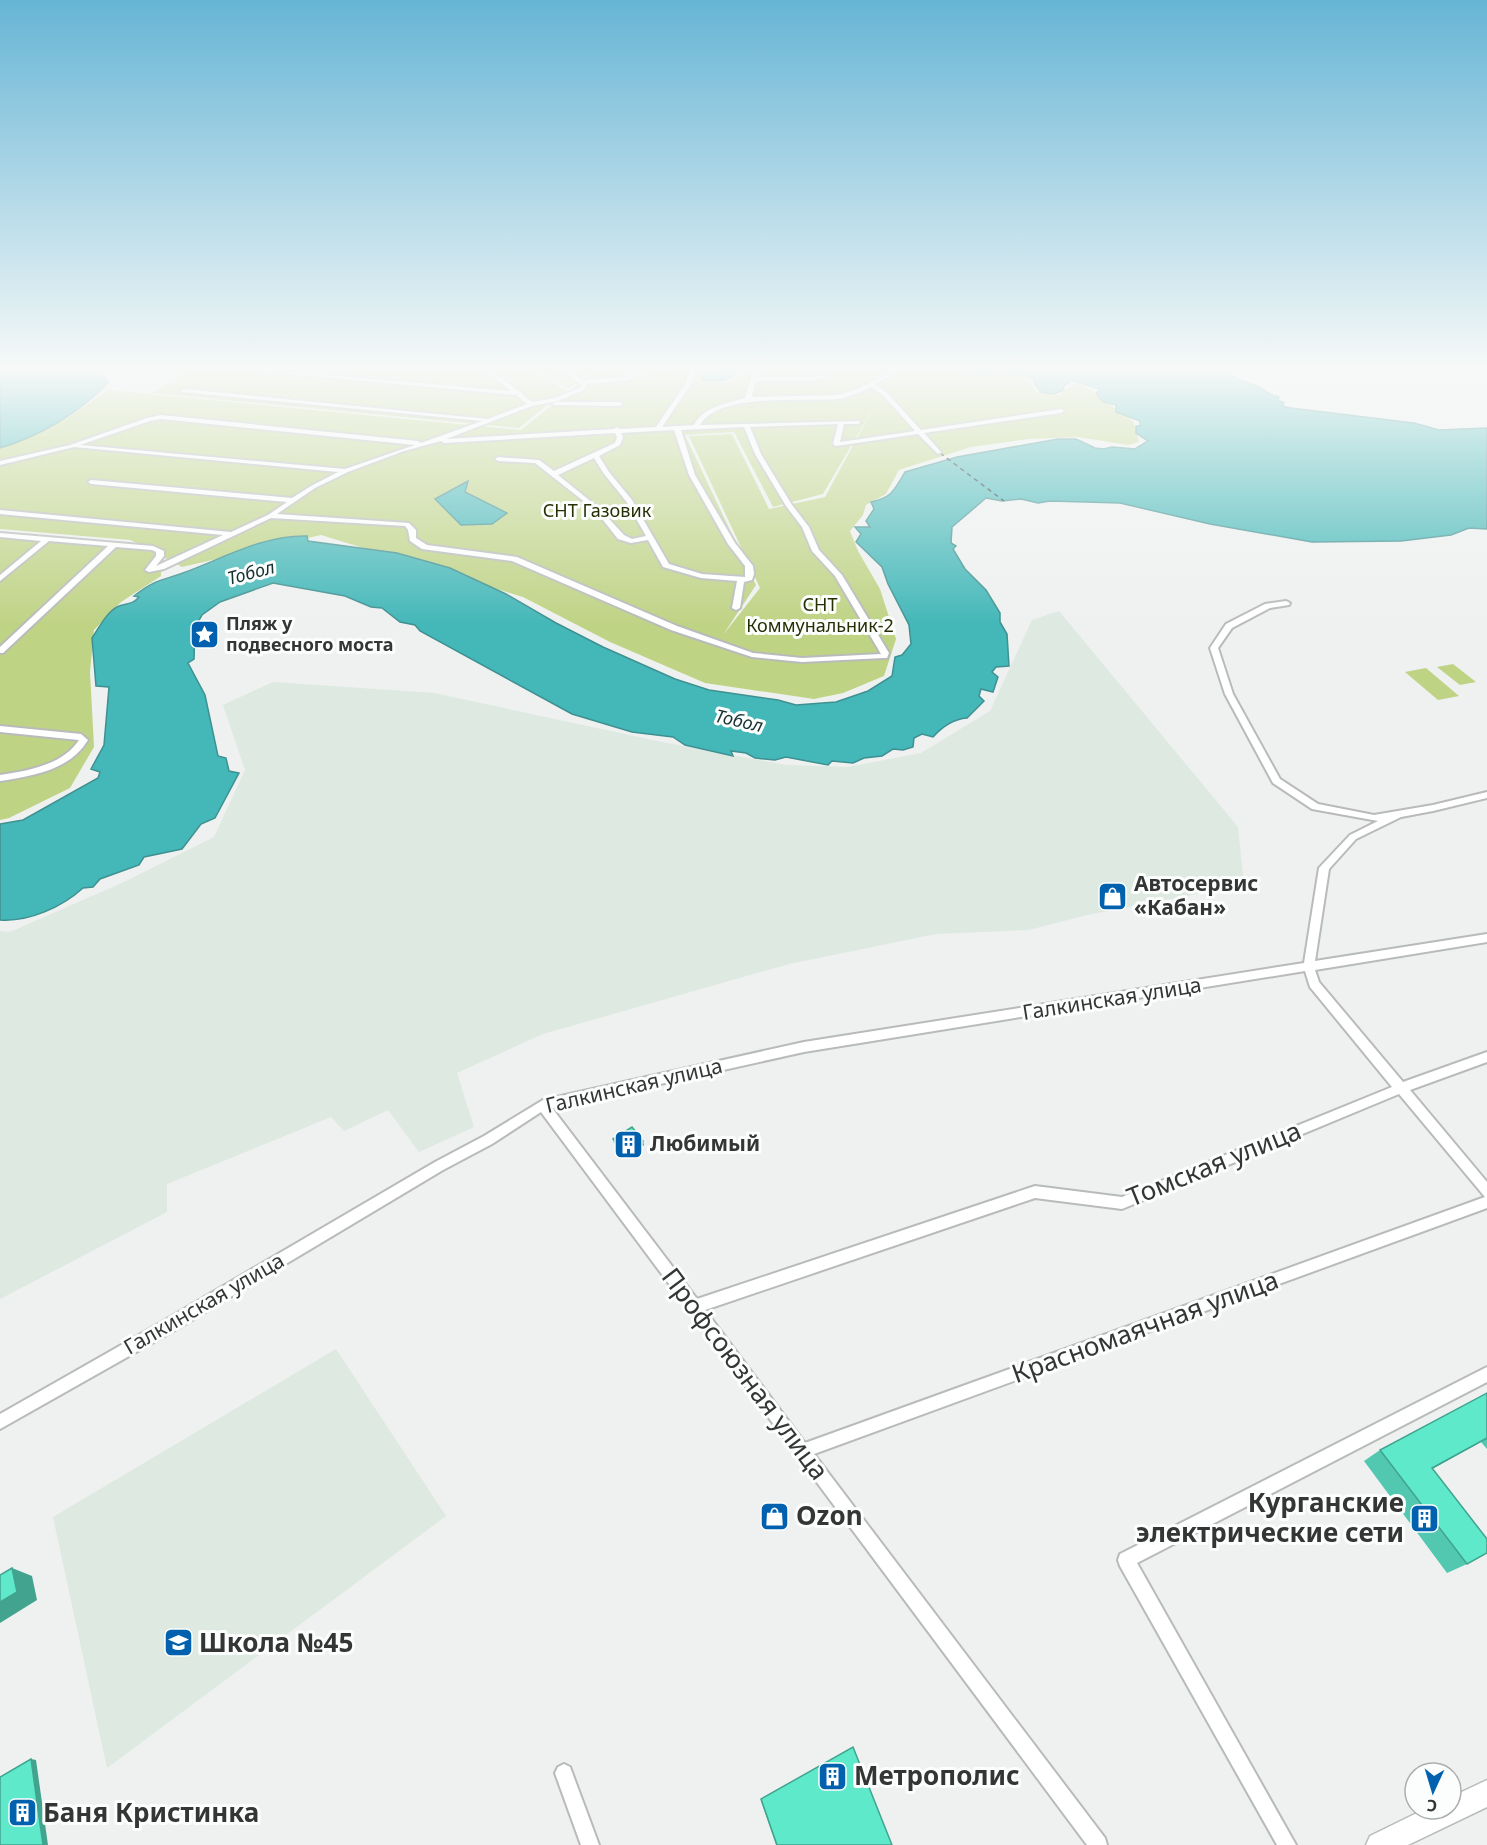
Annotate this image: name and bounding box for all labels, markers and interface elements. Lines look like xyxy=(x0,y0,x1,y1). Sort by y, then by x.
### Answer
park label: СНТ Газовик xyxy=(543,498,652,522)
water label: Тобол xyxy=(224,554,277,590)
park label: СНТ Коммунальник-2 xyxy=(746,592,894,637)
place label: Пляж у подвесного моста xyxy=(226,611,394,656)
place icon: Пляж у подвесного моста xyxy=(189,618,221,650)
water label: Тобол xyxy=(713,703,766,737)
place label: Автосервис «Кабан» xyxy=(1134,869,1258,921)
shop icon: Автосервис «Кабан» xyxy=(1097,880,1129,912)
street label: Галкинская улица xyxy=(1020,970,1203,1026)
street label: Галкинская улица xyxy=(543,1051,725,1119)
street label: Томская улица xyxy=(1121,1112,1306,1214)
building icon: Любимый xyxy=(613,1128,645,1160)
place label: Любимый xyxy=(650,1129,760,1157)
street label: Галкинская улица xyxy=(118,1246,289,1360)
street label: Профсоюзная улица xyxy=(654,1260,837,1487)
street label: Красномаячная улица xyxy=(1006,1261,1283,1391)
place label: Курганские электрические сети xyxy=(1136,1484,1404,1550)
place label: Ozon xyxy=(796,1497,863,1533)
shop icon: Ozon xyxy=(759,1500,791,1532)
building icon: Курганские электрические сети xyxy=(1409,1502,1441,1534)
place label: Школа №45 xyxy=(199,1624,353,1660)
school or university icon: Школа №45 xyxy=(162,1627,194,1659)
place label: Метрополис xyxy=(854,1757,1020,1793)
building icon: Метрополис xyxy=(817,1760,849,1792)
north arrow xyxy=(1403,1761,1463,1821)
place label: Баня Кристинка xyxy=(43,1794,259,1830)
text: С xyxy=(1426,1795,1438,1817)
building icon: Баня Кристинка xyxy=(6,1797,38,1829)

